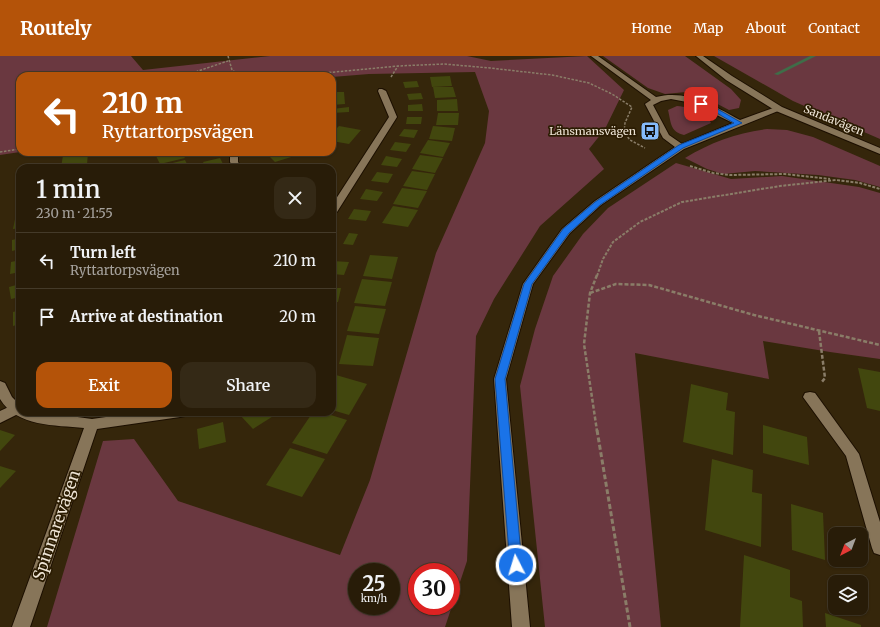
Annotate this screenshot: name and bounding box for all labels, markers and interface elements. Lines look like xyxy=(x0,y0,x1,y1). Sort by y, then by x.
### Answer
text: Routely xyxy=(20,16,92,40)
text: Home xyxy=(631,19,672,37)
text: Map xyxy=(694,19,723,37)
text: About xyxy=(745,19,786,37)
text: Contact xyxy=(808,19,860,37)
text: 210 m xyxy=(102,85,183,121)
pin xyxy=(684,87,718,121)
icon: left xyxy=(36,88,88,140)
icon: arrive xyxy=(690,93,712,115)
street label: Sandavägen xyxy=(802,102,867,139)
text: Ryttartorpsvägen xyxy=(102,120,254,143)
bus stop icon: Länsmansvägen xyxy=(639,120,661,142)
place label: Länsmansvägen xyxy=(549,124,637,138)
text: 1 min xyxy=(36,174,101,205)
button: close xyxy=(274,177,316,219)
text: 230 m · 21:55 xyxy=(36,205,113,222)
text: Turn left xyxy=(70,243,136,262)
icon: left xyxy=(36,250,58,272)
text: 210 m xyxy=(273,251,316,270)
text: Ryttartorpsvägen xyxy=(70,262,180,279)
icon: arrive xyxy=(36,306,58,328)
text: Arrive at destination xyxy=(70,307,223,326)
text: 20 m xyxy=(279,307,316,326)
button: Exit xyxy=(36,362,172,408)
button: Share xyxy=(180,362,316,408)
street label: Spinnarevägen xyxy=(28,467,84,583)
north arrow xyxy=(828,527,868,567)
map controls xyxy=(828,527,868,615)
position arrow xyxy=(495,544,537,586)
speed limit sign: 30 xyxy=(408,563,460,615)
text: 25 xyxy=(363,571,385,596)
button: layers xyxy=(828,575,868,615)
text: km/h xyxy=(361,592,387,605)

